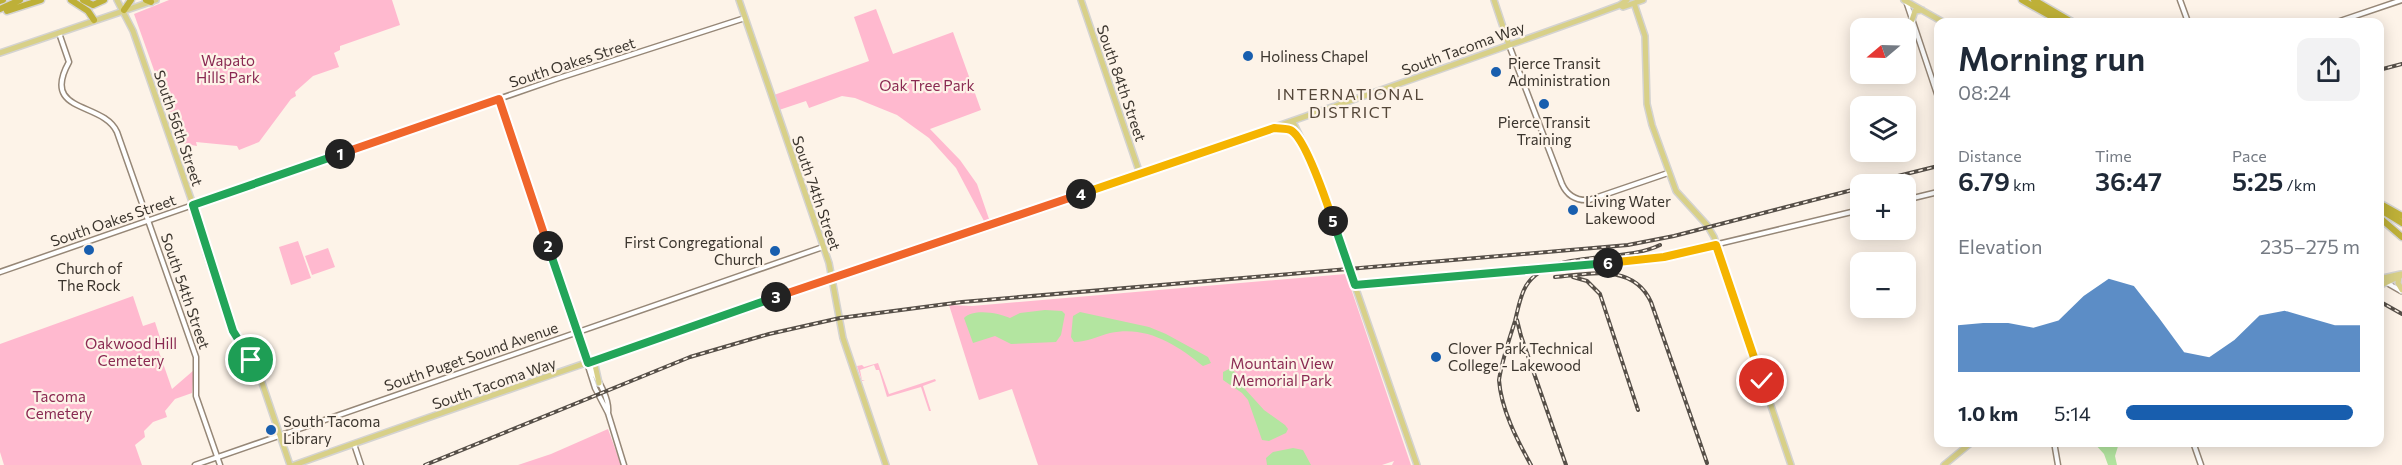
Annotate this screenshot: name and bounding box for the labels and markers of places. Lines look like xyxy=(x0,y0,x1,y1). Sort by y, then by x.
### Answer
place label: Holiness Chapel xyxy=(1260,47,1368,65)
marker: Holiness Chapel xyxy=(1241,49,1255,63)
place label: Pierce Transit Administration xyxy=(1508,54,1610,89)
marker: Pierce Transit Administration xyxy=(1489,65,1503,79)
marker: Pierce Transit Training xyxy=(1537,97,1551,111)
place label: Pierce Transit Training xyxy=(1498,113,1590,148)
pin: 1 xyxy=(325,139,355,169)
pin: 4 xyxy=(1066,179,1096,209)
place label: Living Water Lakewood xyxy=(1585,192,1671,227)
marker: Living Water Lakewood xyxy=(1566,203,1580,217)
pin: 5 xyxy=(1318,206,1348,236)
pin: 2 xyxy=(533,231,563,261)
place label: First Congregational Church xyxy=(624,233,763,268)
marker: Church of The Rock xyxy=(82,243,96,257)
marker: First Congregational Church xyxy=(768,244,782,258)
pin: 6 xyxy=(1593,248,1623,278)
place label: Church of The Rock xyxy=(56,259,122,294)
pin: 3 xyxy=(761,282,791,312)
pin xyxy=(225,334,276,385)
place label: Clover Park Technical College - Lakewood xyxy=(1448,339,1593,374)
marker: Clover Park Technical College - Lakewood xyxy=(1429,350,1443,364)
pin xyxy=(1736,355,1787,406)
place label: South Tacoma Library xyxy=(283,412,380,447)
marker: South Tacoma Library xyxy=(264,423,278,437)

